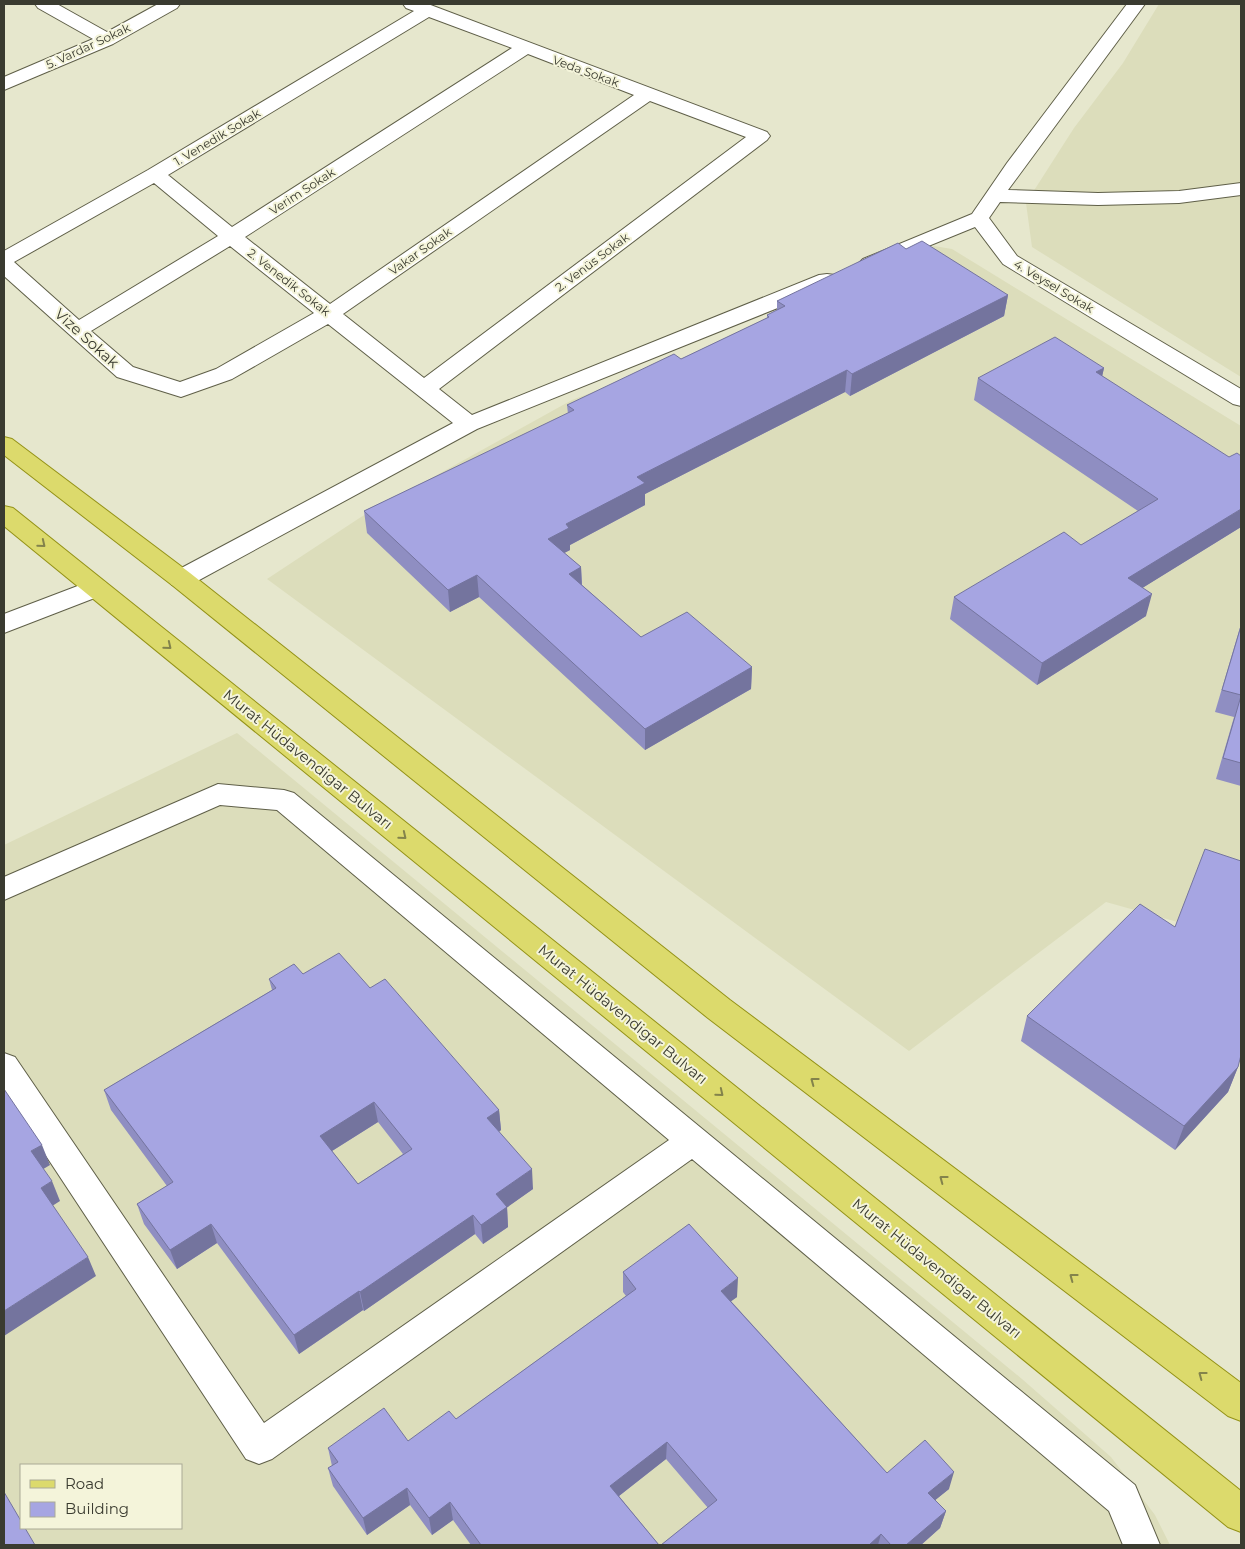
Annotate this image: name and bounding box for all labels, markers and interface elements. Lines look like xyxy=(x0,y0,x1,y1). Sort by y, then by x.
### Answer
street label: 5. Vardar Sokak xyxy=(43,20,133,72)
street label: Veda Sokak xyxy=(551,52,622,90)
street label: 1. Venedik Sokak xyxy=(171,105,264,169)
street label: Verim Sokak xyxy=(266,164,338,218)
street label: Vakar Sokak xyxy=(386,223,455,278)
street label: 2. Venüs Sokak xyxy=(552,229,633,295)
street label: 2. Venedik Sokak xyxy=(245,245,334,319)
street label: 4. Veysel Sokak xyxy=(1011,256,1098,316)
street label: Vize Sokak xyxy=(51,304,123,372)
one-way arrow xyxy=(36,539,45,547)
one-way arrow xyxy=(162,641,171,649)
street label: Murat Hüdavendigar Bulvarı xyxy=(220,685,396,833)
one-way arrow xyxy=(398,831,407,840)
street label: Murat Hüdavendigar Bulvarı xyxy=(535,940,711,1088)
one-way arrow xyxy=(811,1078,820,1086)
one-way arrow xyxy=(714,1087,723,1095)
one-way arrow xyxy=(940,1176,949,1184)
street label: Murat Hüdavendigar Bulvarı xyxy=(849,1194,1025,1342)
one-way arrow xyxy=(1069,1274,1079,1283)
one-way arrow xyxy=(1198,1372,1208,1381)
legend xyxy=(20,1464,182,1529)
text: Road xyxy=(65,1474,104,1493)
text: Building xyxy=(65,1499,129,1518)

